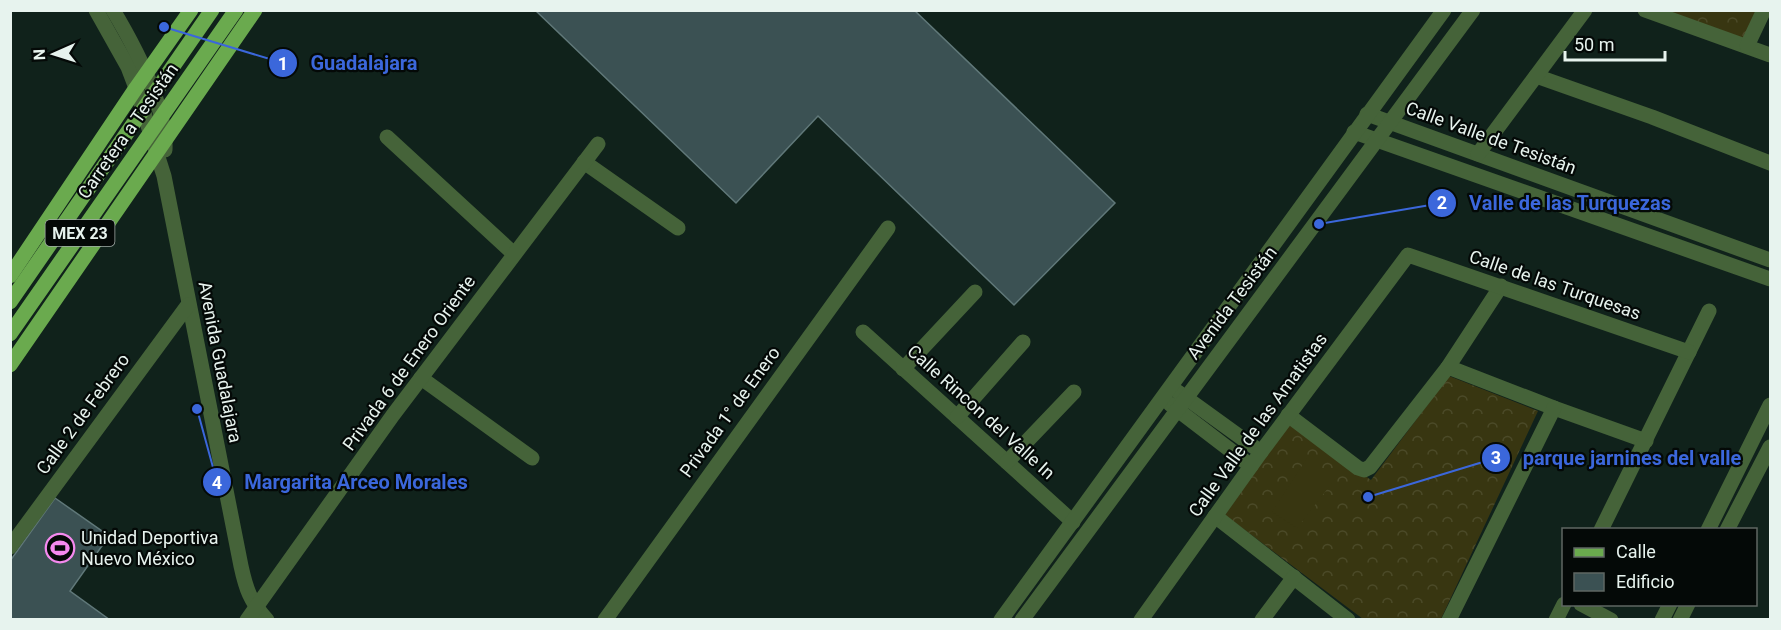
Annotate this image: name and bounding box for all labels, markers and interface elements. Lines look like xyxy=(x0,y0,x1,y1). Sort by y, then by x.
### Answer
north arrow xyxy=(24,24,84,84)
scale bar xyxy=(1565,24,1666,62)
text: 50 m xyxy=(1574,34,1614,55)
callout: Guadalajara xyxy=(268,44,429,82)
text: N xyxy=(30,49,49,61)
text: Guadalajara xyxy=(310,51,418,75)
text: 1 xyxy=(278,53,288,74)
street label: Carretera a Tesistán xyxy=(73,59,182,202)
street label: Calle Valle de Tesistán xyxy=(1403,97,1579,178)
callout: Valle de las Turquezas xyxy=(1427,184,1683,222)
text: Valle de las Turquezas xyxy=(1469,191,1671,215)
text: 2 xyxy=(1437,192,1447,213)
road number: MEX 23 xyxy=(46,220,115,246)
street label: Avenida Tesistán xyxy=(1182,242,1281,363)
street label: Calle de las Turquesas xyxy=(1467,245,1644,324)
street label: Privada 6 de Enero Oriente xyxy=(338,271,479,454)
street label: Avenida Guadalajara xyxy=(195,279,246,444)
street label: Calle Valle de las Amatistas xyxy=(1184,329,1331,521)
street label: Calle Rincon del Valle In xyxy=(903,340,1059,483)
street label: Privada 1° de Enero xyxy=(675,342,784,481)
street label: Calle 2 de Febrero xyxy=(32,349,133,478)
callout: parque jarnines del valle xyxy=(1481,439,1753,477)
text: parque jarnines del valle xyxy=(1523,446,1742,470)
text: 3 xyxy=(1491,447,1501,468)
callout: Margarita Arceo Morales xyxy=(202,463,480,501)
text: Margarita Arceo Morales xyxy=(244,470,468,494)
text: 4 xyxy=(212,472,222,493)
place label: Unidad Deportiva Nuevo México xyxy=(81,527,218,569)
legend xyxy=(1562,528,1757,606)
sports icon: Unidad Deportiva Nuevo México xyxy=(44,532,76,564)
text: Calle xyxy=(1616,541,1656,562)
text: Edificio xyxy=(1616,571,1675,592)

